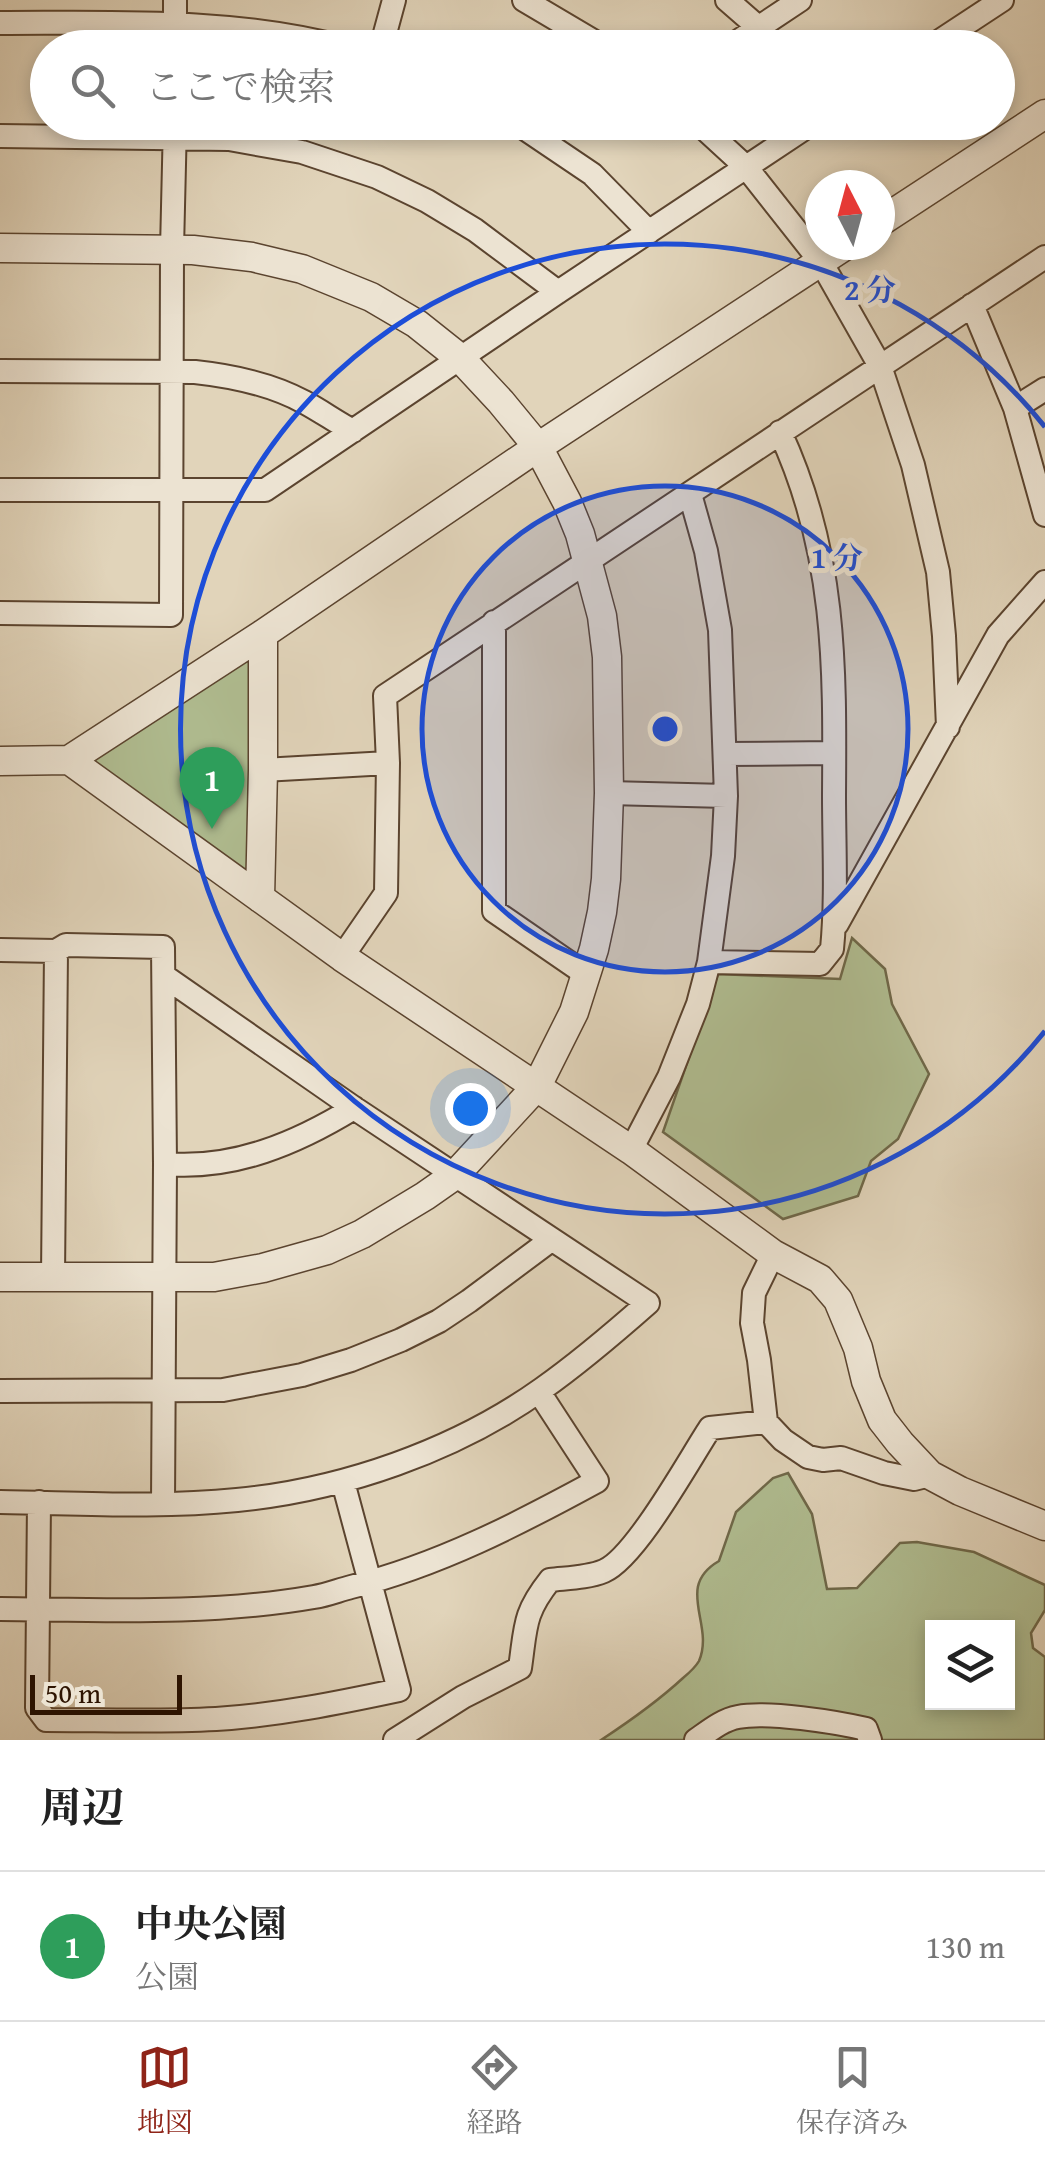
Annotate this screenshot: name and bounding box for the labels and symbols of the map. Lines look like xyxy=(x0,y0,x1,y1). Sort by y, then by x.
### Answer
north arrow xyxy=(805,170,895,260)
text: 2 分 xyxy=(844,267,896,311)
text: 1 分 xyxy=(811,535,863,579)
centre of rings xyxy=(647,711,683,747)
pin: 1 xyxy=(180,746,244,829)
your location xyxy=(445,1083,496,1134)
scale bar xyxy=(30,1670,182,1714)

